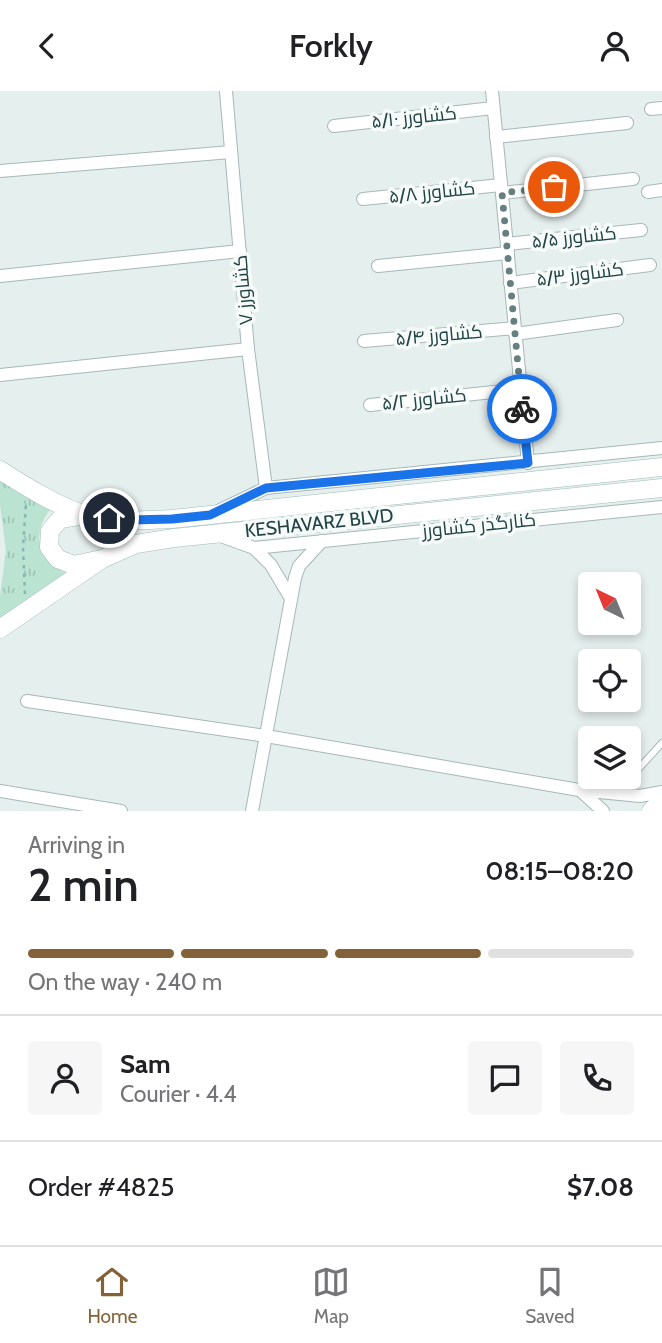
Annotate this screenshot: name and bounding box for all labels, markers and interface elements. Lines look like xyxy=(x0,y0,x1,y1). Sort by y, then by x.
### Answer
text: Forkly xyxy=(289,26,373,65)
icon: back xyxy=(28,27,66,65)
icon: person xyxy=(596,27,634,65)
street label: کشاورز ۵/۱۰ xyxy=(370,101,458,133)
pin xyxy=(524,157,584,217)
icon: bag xyxy=(535,168,573,206)
street label: کشاورز ۵/۸ xyxy=(388,176,476,208)
street label: کشاورز ۵/۵ xyxy=(530,221,618,253)
street label: کشاورز ۷ xyxy=(228,254,258,326)
street label: کشاورز ۵/۳ xyxy=(535,257,625,291)
street label: کشاورز ۵/۴ xyxy=(394,320,484,350)
courier xyxy=(487,374,557,444)
street label: کشاورز ۵/۲ xyxy=(381,383,467,415)
icon: bike xyxy=(503,390,541,428)
pin xyxy=(79,488,139,548)
icon: home xyxy=(90,499,128,537)
street label: KESHAVARZ BLVD xyxy=(243,504,395,542)
street label: کنارگذر کشاورز xyxy=(420,508,537,543)
north arrow xyxy=(578,572,640,635)
map controls xyxy=(578,572,641,789)
button: locate xyxy=(578,649,641,712)
button: layers xyxy=(578,726,641,789)
text: Arriving in xyxy=(28,831,125,859)
text: 08:15–08:20 xyxy=(485,855,634,887)
text: 2 min xyxy=(28,857,139,913)
text: On the way · 240 m xyxy=(28,968,222,996)
button: person xyxy=(28,1041,102,1115)
button: chat xyxy=(468,1041,542,1115)
button: phone xyxy=(560,1041,634,1115)
text: Sam xyxy=(120,1048,171,1080)
text: Courier · 4.4 xyxy=(120,1080,237,1108)
text: Order #4825 xyxy=(28,1171,174,1203)
text: $7.08 xyxy=(567,1171,634,1203)
tab: Home xyxy=(87,1263,137,1328)
tab: Map xyxy=(312,1263,350,1328)
tab: Saved xyxy=(525,1263,575,1328)

